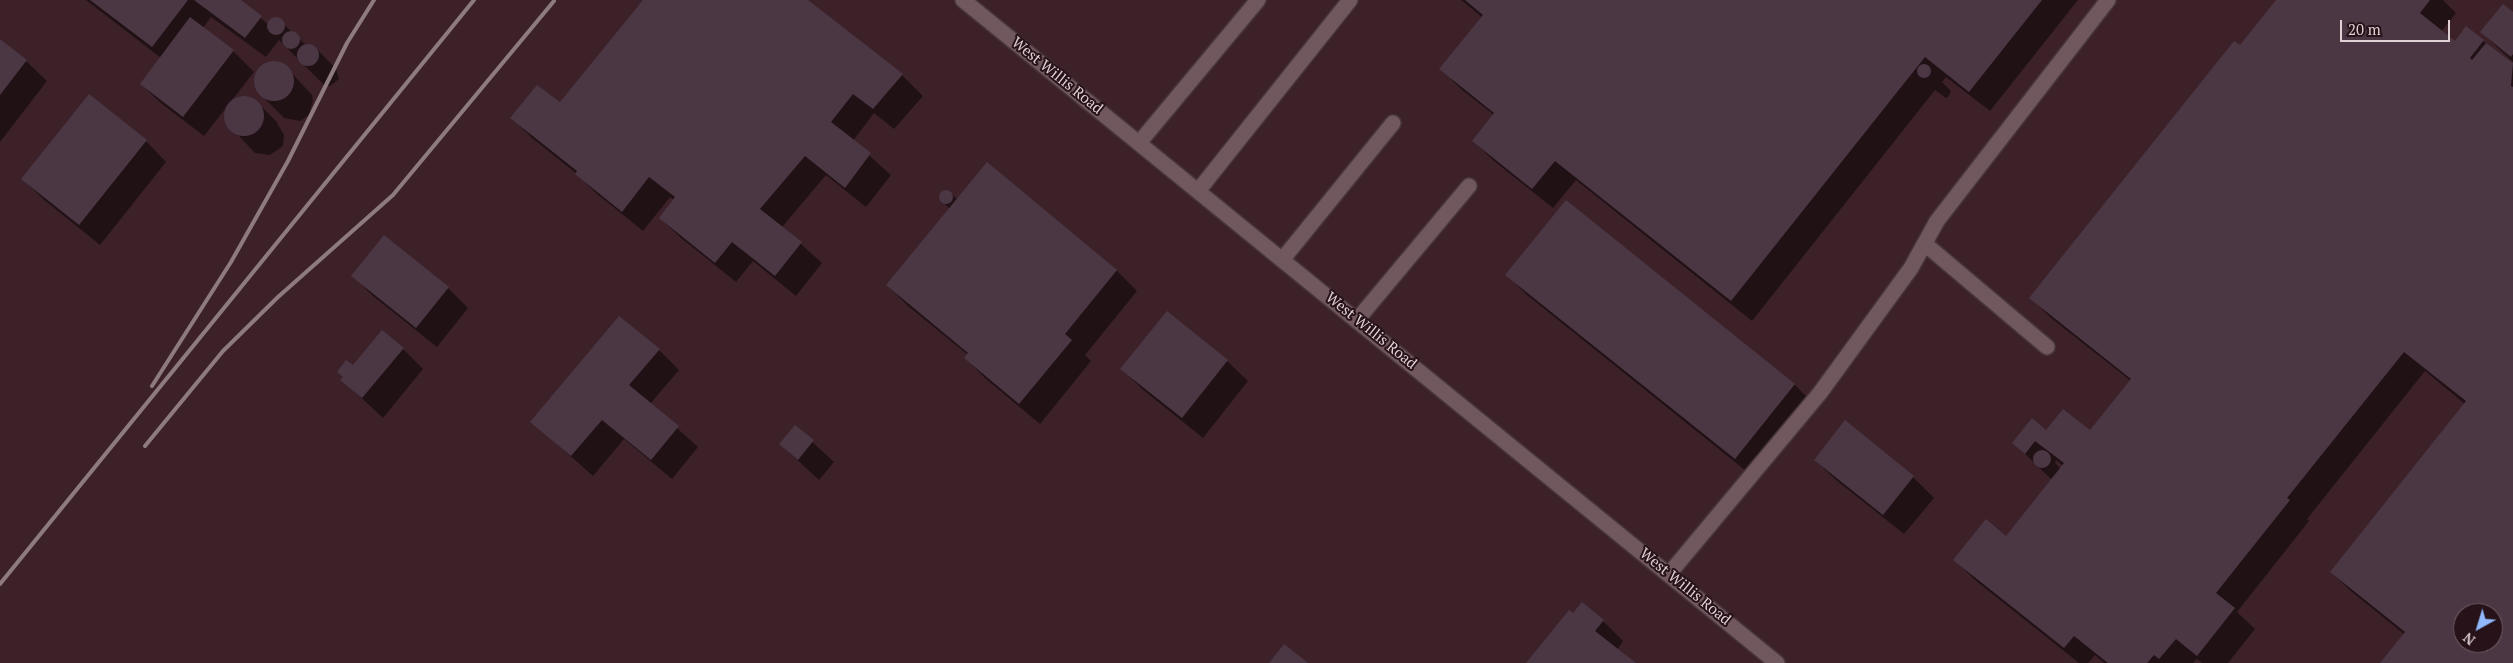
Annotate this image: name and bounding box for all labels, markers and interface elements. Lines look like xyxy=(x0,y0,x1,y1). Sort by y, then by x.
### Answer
scale bar xyxy=(2343,10,2453,42)
text: 20 m xyxy=(2348,19,2381,39)
street label: West Willis Road xyxy=(1008,34,1106,118)
street label: West Willis Road xyxy=(1322,289,1420,373)
street label: West Willis Road xyxy=(1636,545,1734,629)
north arrow xyxy=(2453,603,2503,653)
text: N xyxy=(2459,629,2479,650)

